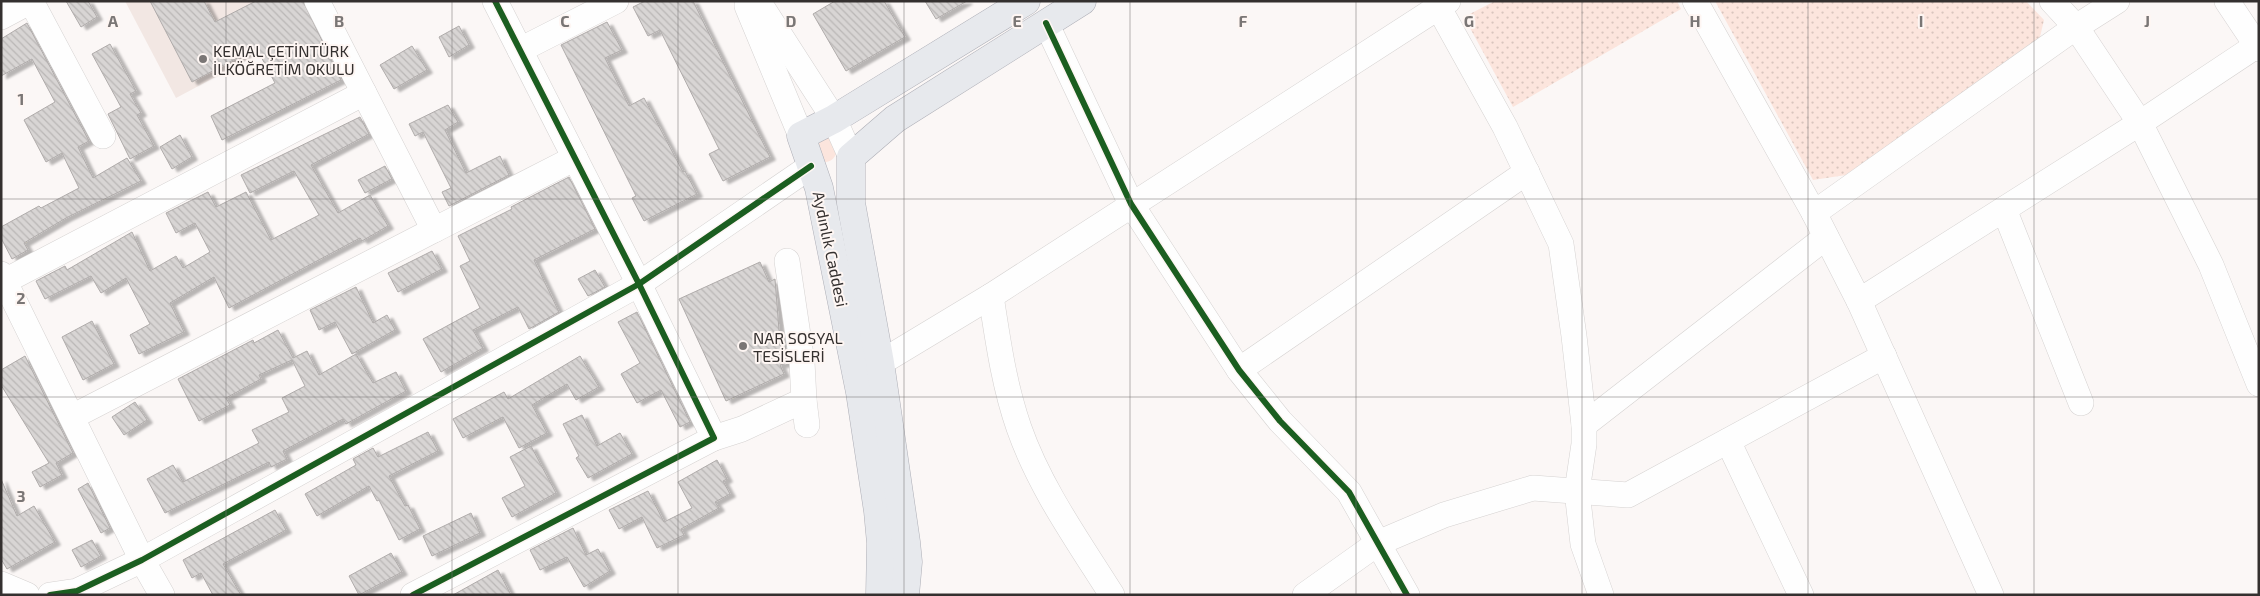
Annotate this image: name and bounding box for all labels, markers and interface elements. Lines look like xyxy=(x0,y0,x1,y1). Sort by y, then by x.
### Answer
text: A xyxy=(108,11,119,30)
text: B xyxy=(334,11,344,30)
text: C xyxy=(560,11,570,30)
text: D xyxy=(786,11,797,30)
text: E xyxy=(1012,11,1022,30)
text: F xyxy=(1239,11,1248,30)
text: G xyxy=(1464,11,1474,30)
text: H xyxy=(1689,11,1701,30)
text: I xyxy=(1919,11,1923,30)
text: J xyxy=(2144,11,2150,30)
place label: KEMAL ÇETİNTÜRK İLKÖĞRETİM OKULU xyxy=(213,41,355,78)
marker: KEMAL ÇETİNTÜRK İLKÖĞRETİM OKULU xyxy=(197,53,209,65)
text: 1 xyxy=(18,89,24,108)
street label: Aydınlık Caddesi xyxy=(809,189,853,309)
text: 2 xyxy=(16,288,26,307)
place label: NAR SOSYAL TESİSLERİ xyxy=(753,328,843,365)
marker: NAR SOSYAL TESİSLERİ xyxy=(737,340,749,352)
text: 3 xyxy=(16,486,26,505)

